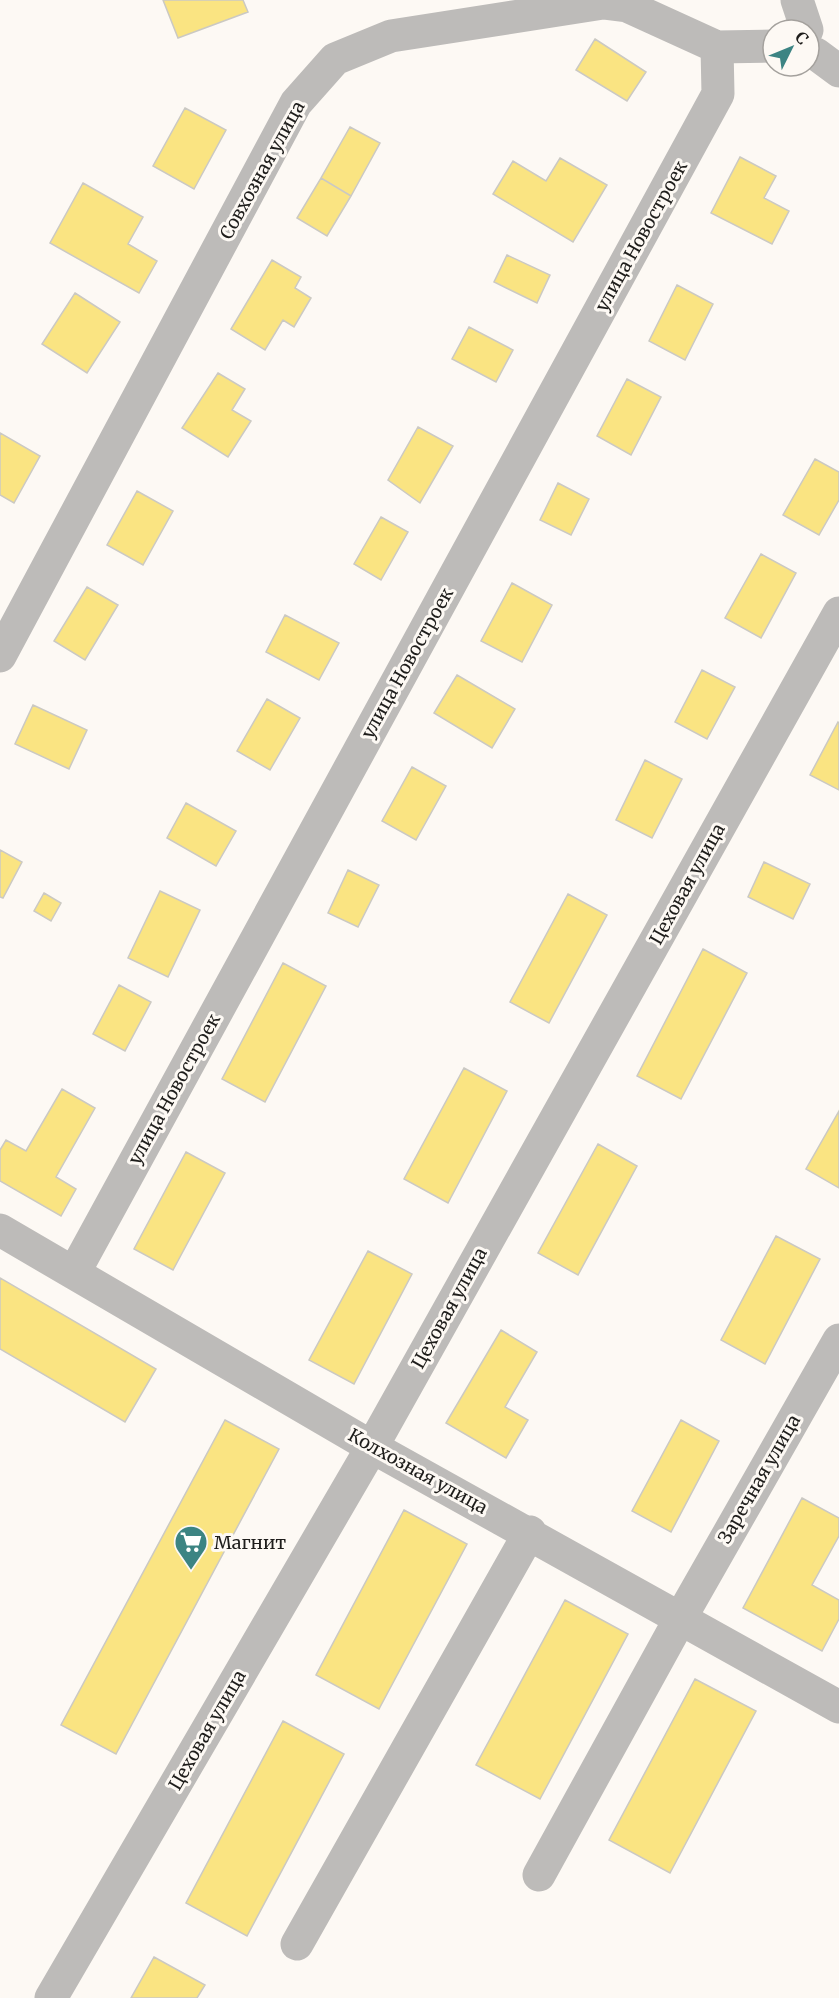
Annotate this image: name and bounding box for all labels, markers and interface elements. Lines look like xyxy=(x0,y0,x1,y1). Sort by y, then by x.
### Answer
north arrow xyxy=(761,18,821,78)
text: С xyxy=(791,27,813,48)
street label: Совхозная улица xyxy=(215,97,310,243)
street label: улица Новостроек xyxy=(590,156,692,316)
street label: улица Новостроек xyxy=(356,583,458,743)
street label: Цеховая улица xyxy=(644,819,730,949)
street label: улица Новостроек xyxy=(123,1009,225,1169)
street label: Цеховая улица xyxy=(406,1243,492,1373)
street label: Заречная улица xyxy=(713,1410,805,1548)
street label: Колхозная улица xyxy=(344,1423,492,1519)
supermarket icon: Магнит xyxy=(173,1524,209,1571)
place label: Магнит xyxy=(214,1531,286,1554)
street label: Цеховая улица xyxy=(163,1665,251,1794)

